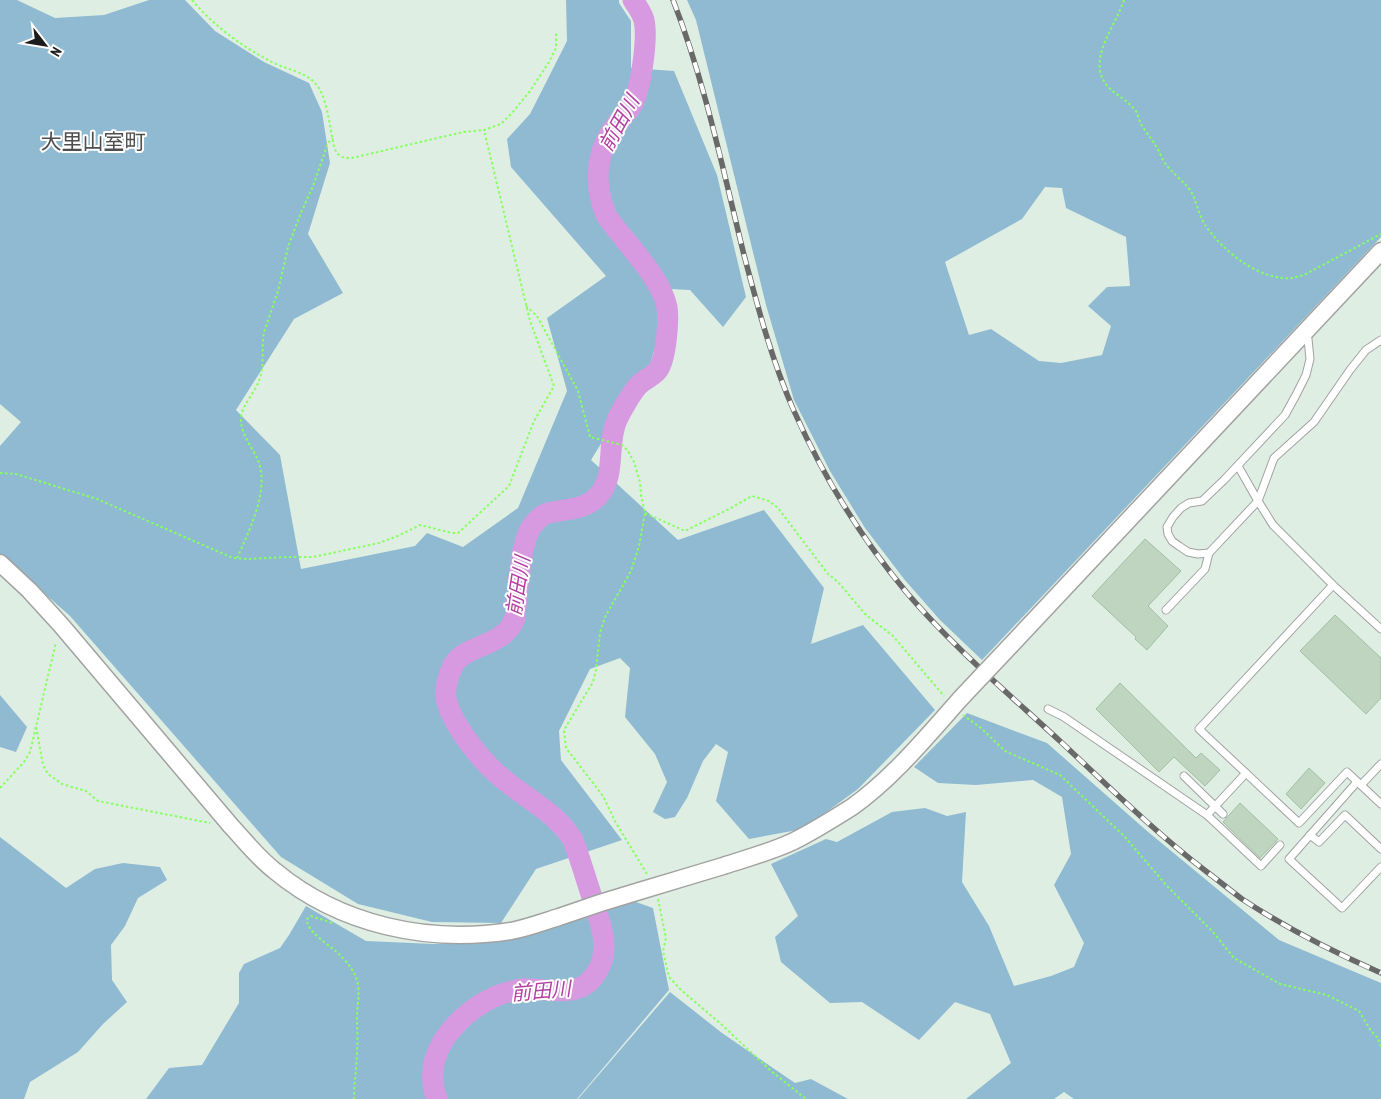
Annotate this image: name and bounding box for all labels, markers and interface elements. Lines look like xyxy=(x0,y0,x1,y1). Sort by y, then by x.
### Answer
north arrow xyxy=(20,20,70,70)
text: N xyxy=(46,44,66,60)
water label: 前田川 xyxy=(593,89,646,156)
district label: 大里山室町 xyxy=(41,128,146,155)
water label: 前田川 xyxy=(500,552,536,618)
water label: 前田川 xyxy=(510,975,574,1007)

